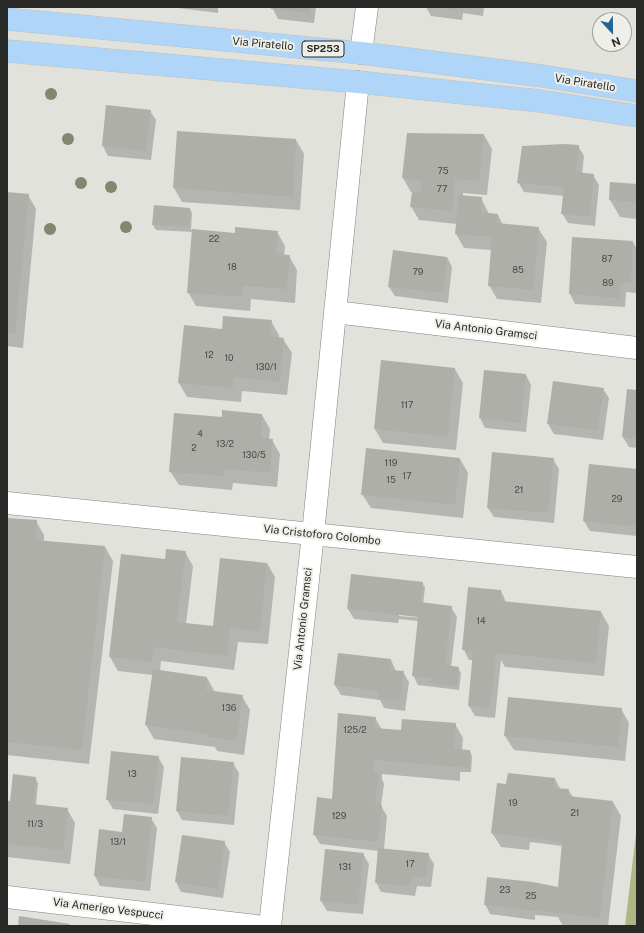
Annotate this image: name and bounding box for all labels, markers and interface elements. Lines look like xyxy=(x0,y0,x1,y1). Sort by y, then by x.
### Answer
north arrow xyxy=(592,12,632,52)
street label: Via Piratello xyxy=(232,35,294,53)
text: N xyxy=(610,35,622,49)
road number: SP253 xyxy=(302,41,344,57)
street label: Via Piratello xyxy=(554,72,616,94)
house number: 75 xyxy=(437,166,449,176)
house number: 77 xyxy=(437,184,447,194)
house number: 22 xyxy=(209,234,219,244)
house number: 87 xyxy=(601,254,613,264)
house number: 18 xyxy=(227,262,237,272)
house number: 85 xyxy=(512,265,524,275)
house number: 79 xyxy=(413,267,423,277)
house number: 89 xyxy=(602,278,614,288)
street label: Via Antonio Gramsci xyxy=(434,317,538,343)
house number: 12 xyxy=(204,350,214,360)
house number: 10 xyxy=(224,353,234,363)
house number: 130/1 xyxy=(255,362,277,372)
house number: 117 xyxy=(401,400,413,410)
house number: 4 xyxy=(197,429,203,439)
house number: 13/2 xyxy=(216,439,234,449)
house number: 2 xyxy=(191,443,197,453)
house number: 130/5 xyxy=(242,450,266,460)
house number: 119 xyxy=(385,458,397,468)
house number: 17 xyxy=(402,471,412,481)
house number: 15 xyxy=(386,475,396,485)
house number: 21 xyxy=(514,485,524,495)
house number: 29 xyxy=(612,494,622,504)
street label: Via Cristoforo Colombo xyxy=(263,522,381,548)
street label: Via Antonio Gramsci xyxy=(291,567,315,671)
house number: 14 xyxy=(476,616,486,626)
house number: 136 xyxy=(222,703,236,713)
house number: 125/2 xyxy=(343,725,367,735)
house number: 13 xyxy=(127,769,137,779)
house number: 19 xyxy=(508,798,518,808)
house number: 21 xyxy=(570,808,580,818)
house number: 129 xyxy=(332,811,346,821)
house number: 11/3 xyxy=(27,819,43,829)
house number: 13/1 xyxy=(110,837,126,847)
house number: 17 xyxy=(405,859,415,869)
house number: 131 xyxy=(339,862,351,872)
house number: 23 xyxy=(499,885,511,895)
house number: 25 xyxy=(525,891,537,901)
street label: Via Amerigo Vespucci xyxy=(52,896,164,922)

